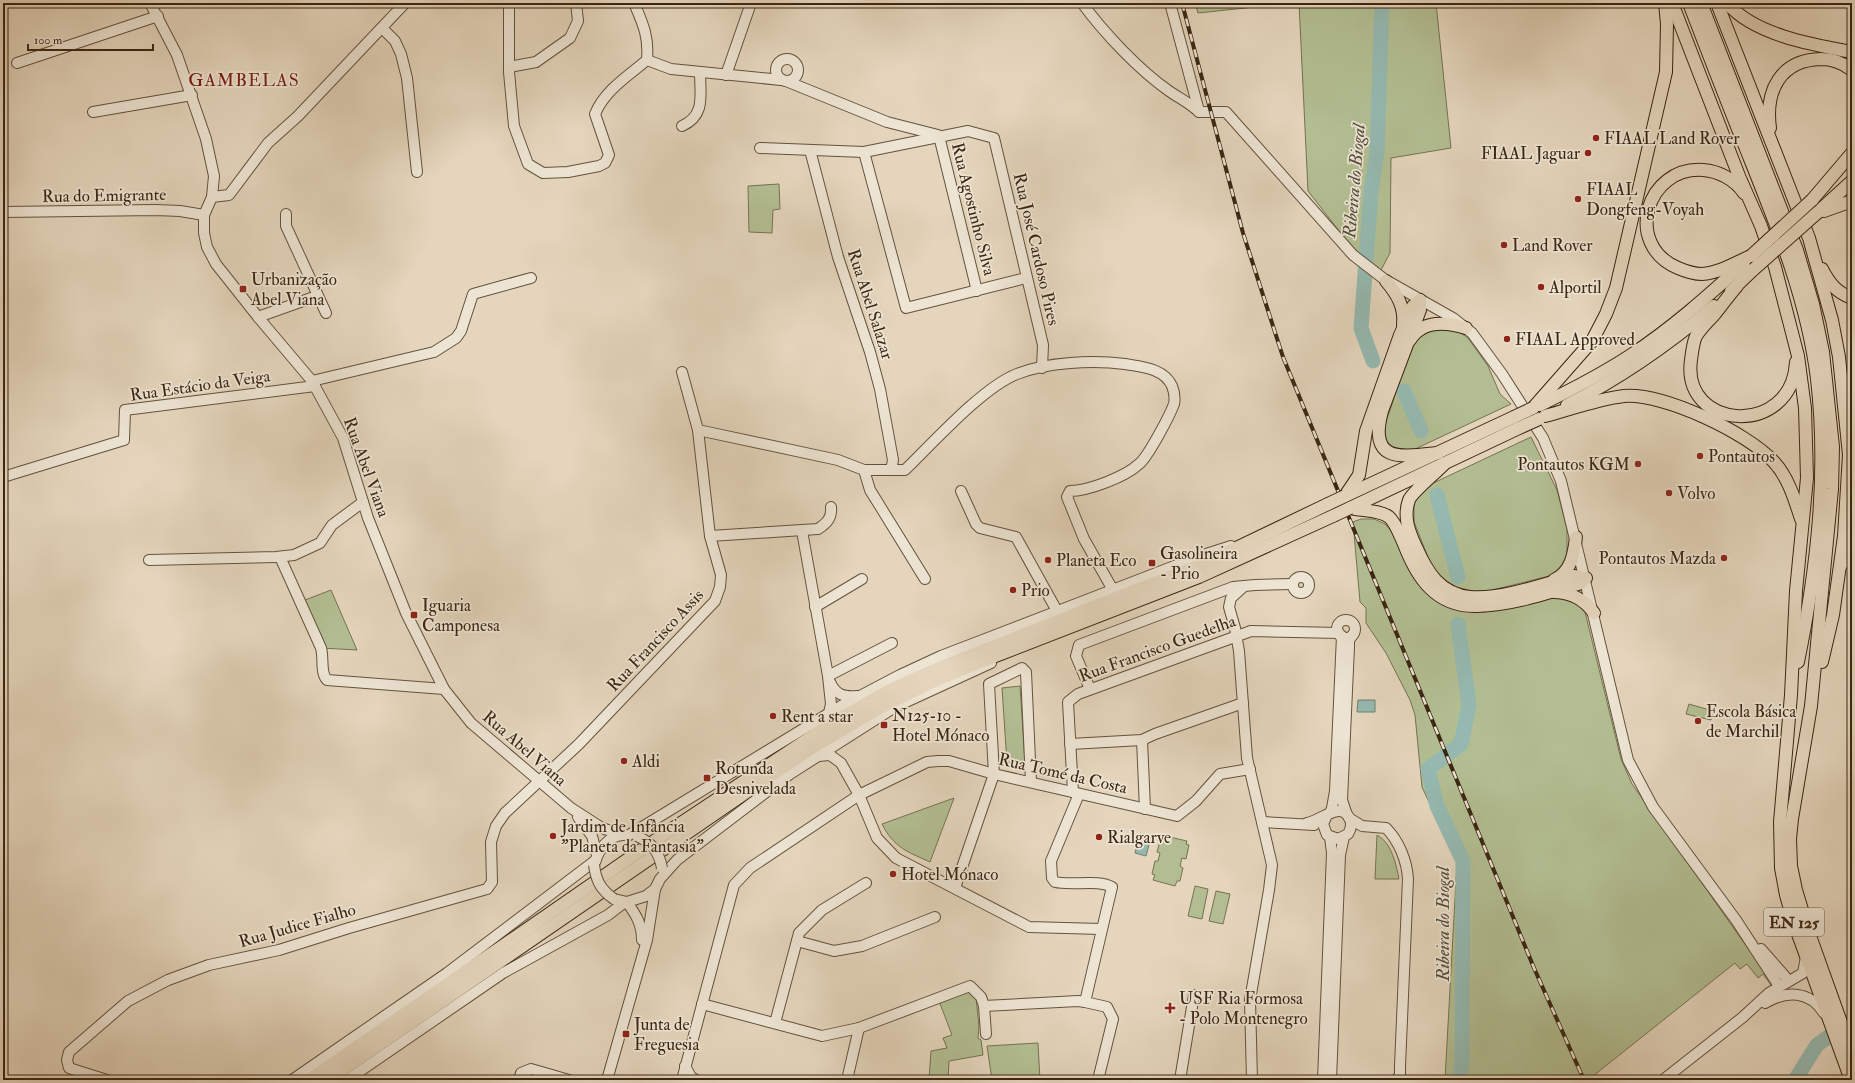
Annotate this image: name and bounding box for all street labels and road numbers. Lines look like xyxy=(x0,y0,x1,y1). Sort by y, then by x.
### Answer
street label: Rua Agostinho Silva xyxy=(947,140,1000,279)
street label: Rua José Cardoso Pires xyxy=(1008,171,1064,328)
street label: Rua do Emigrante xyxy=(42,184,166,207)
street label: Rua Abel Salazar xyxy=(843,246,898,363)
street label: Rua Estácio da Veiga xyxy=(129,365,273,406)
street label: Rua Abel Viana xyxy=(339,414,395,521)
street label: Rua Francisco Assis xyxy=(603,585,708,696)
street label: Rua Francisco Guedelha xyxy=(1076,610,1239,687)
street label: Rua Abel Viana xyxy=(478,706,572,791)
street label: Rua Tomé da Costa xyxy=(996,748,1130,799)
street label: Rua Judice Fialho xyxy=(236,899,358,953)
road number: EN 125 xyxy=(1764,908,1824,936)

